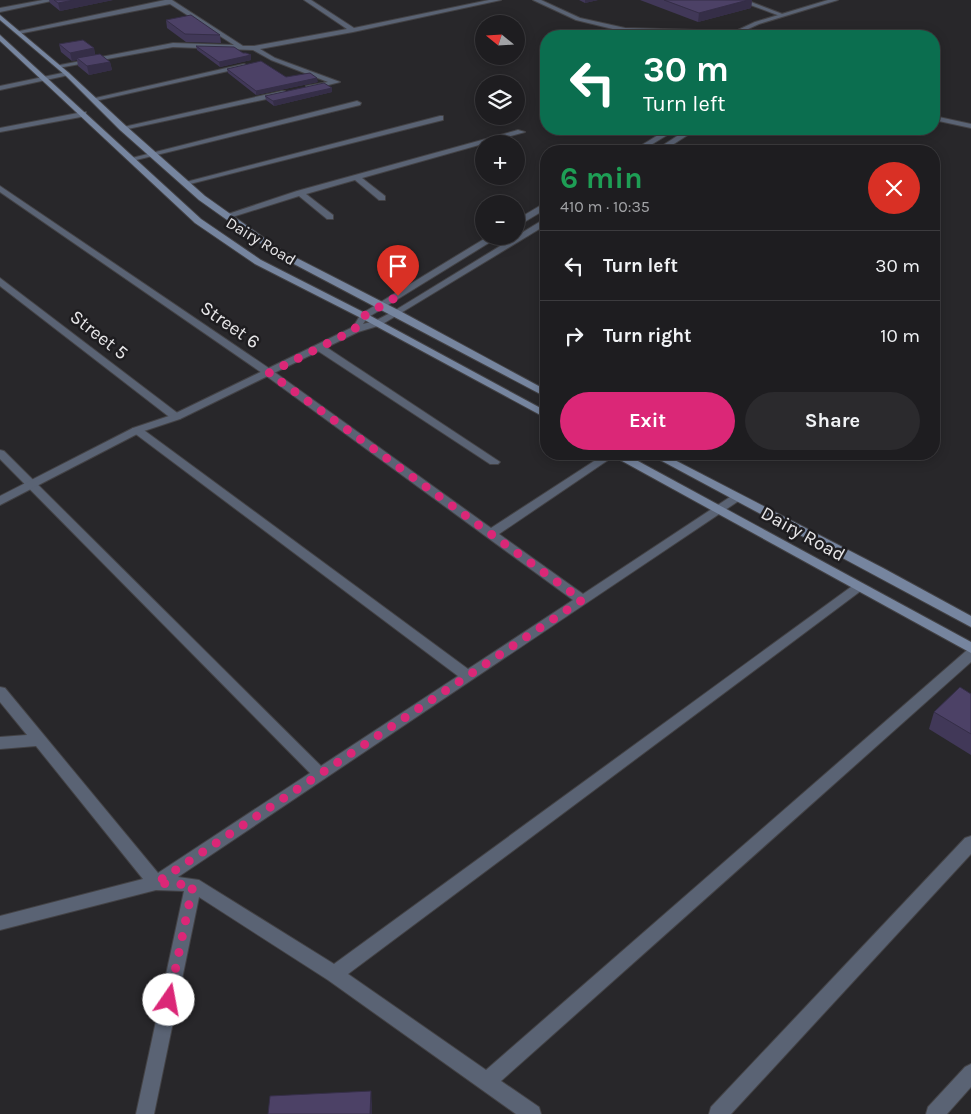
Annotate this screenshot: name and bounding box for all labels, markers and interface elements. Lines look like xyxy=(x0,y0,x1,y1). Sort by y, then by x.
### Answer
north arrow xyxy=(475,15,525,65)
map controls xyxy=(475,15,525,245)
text: 30 m xyxy=(643,49,729,90)
icon: left xyxy=(560,50,625,115)
button: layers xyxy=(475,75,525,125)
text: Turn left xyxy=(643,91,726,117)
button: + xyxy=(475,135,525,185)
text: 6 min xyxy=(560,160,643,196)
button: close xyxy=(868,162,920,214)
button: − xyxy=(475,195,525,245)
text: 410 m · 10:35 xyxy=(560,197,650,216)
street label: Dairy Road xyxy=(223,213,299,269)
pin xyxy=(377,245,419,296)
icon: arrive xyxy=(384,252,412,280)
icon: left xyxy=(560,252,588,280)
text: Turn left xyxy=(603,255,678,277)
text: 30 m xyxy=(875,255,920,277)
street label: Street 6 xyxy=(196,297,264,353)
street label: Street 5 xyxy=(66,306,132,364)
icon: right xyxy=(560,322,588,350)
text: Turn right xyxy=(603,325,692,347)
text: 10 m xyxy=(880,325,920,347)
button: Exit xyxy=(560,392,735,450)
button: Share xyxy=(745,392,920,450)
street label: Dairy Road xyxy=(757,502,849,566)
position arrow xyxy=(142,973,194,1025)

